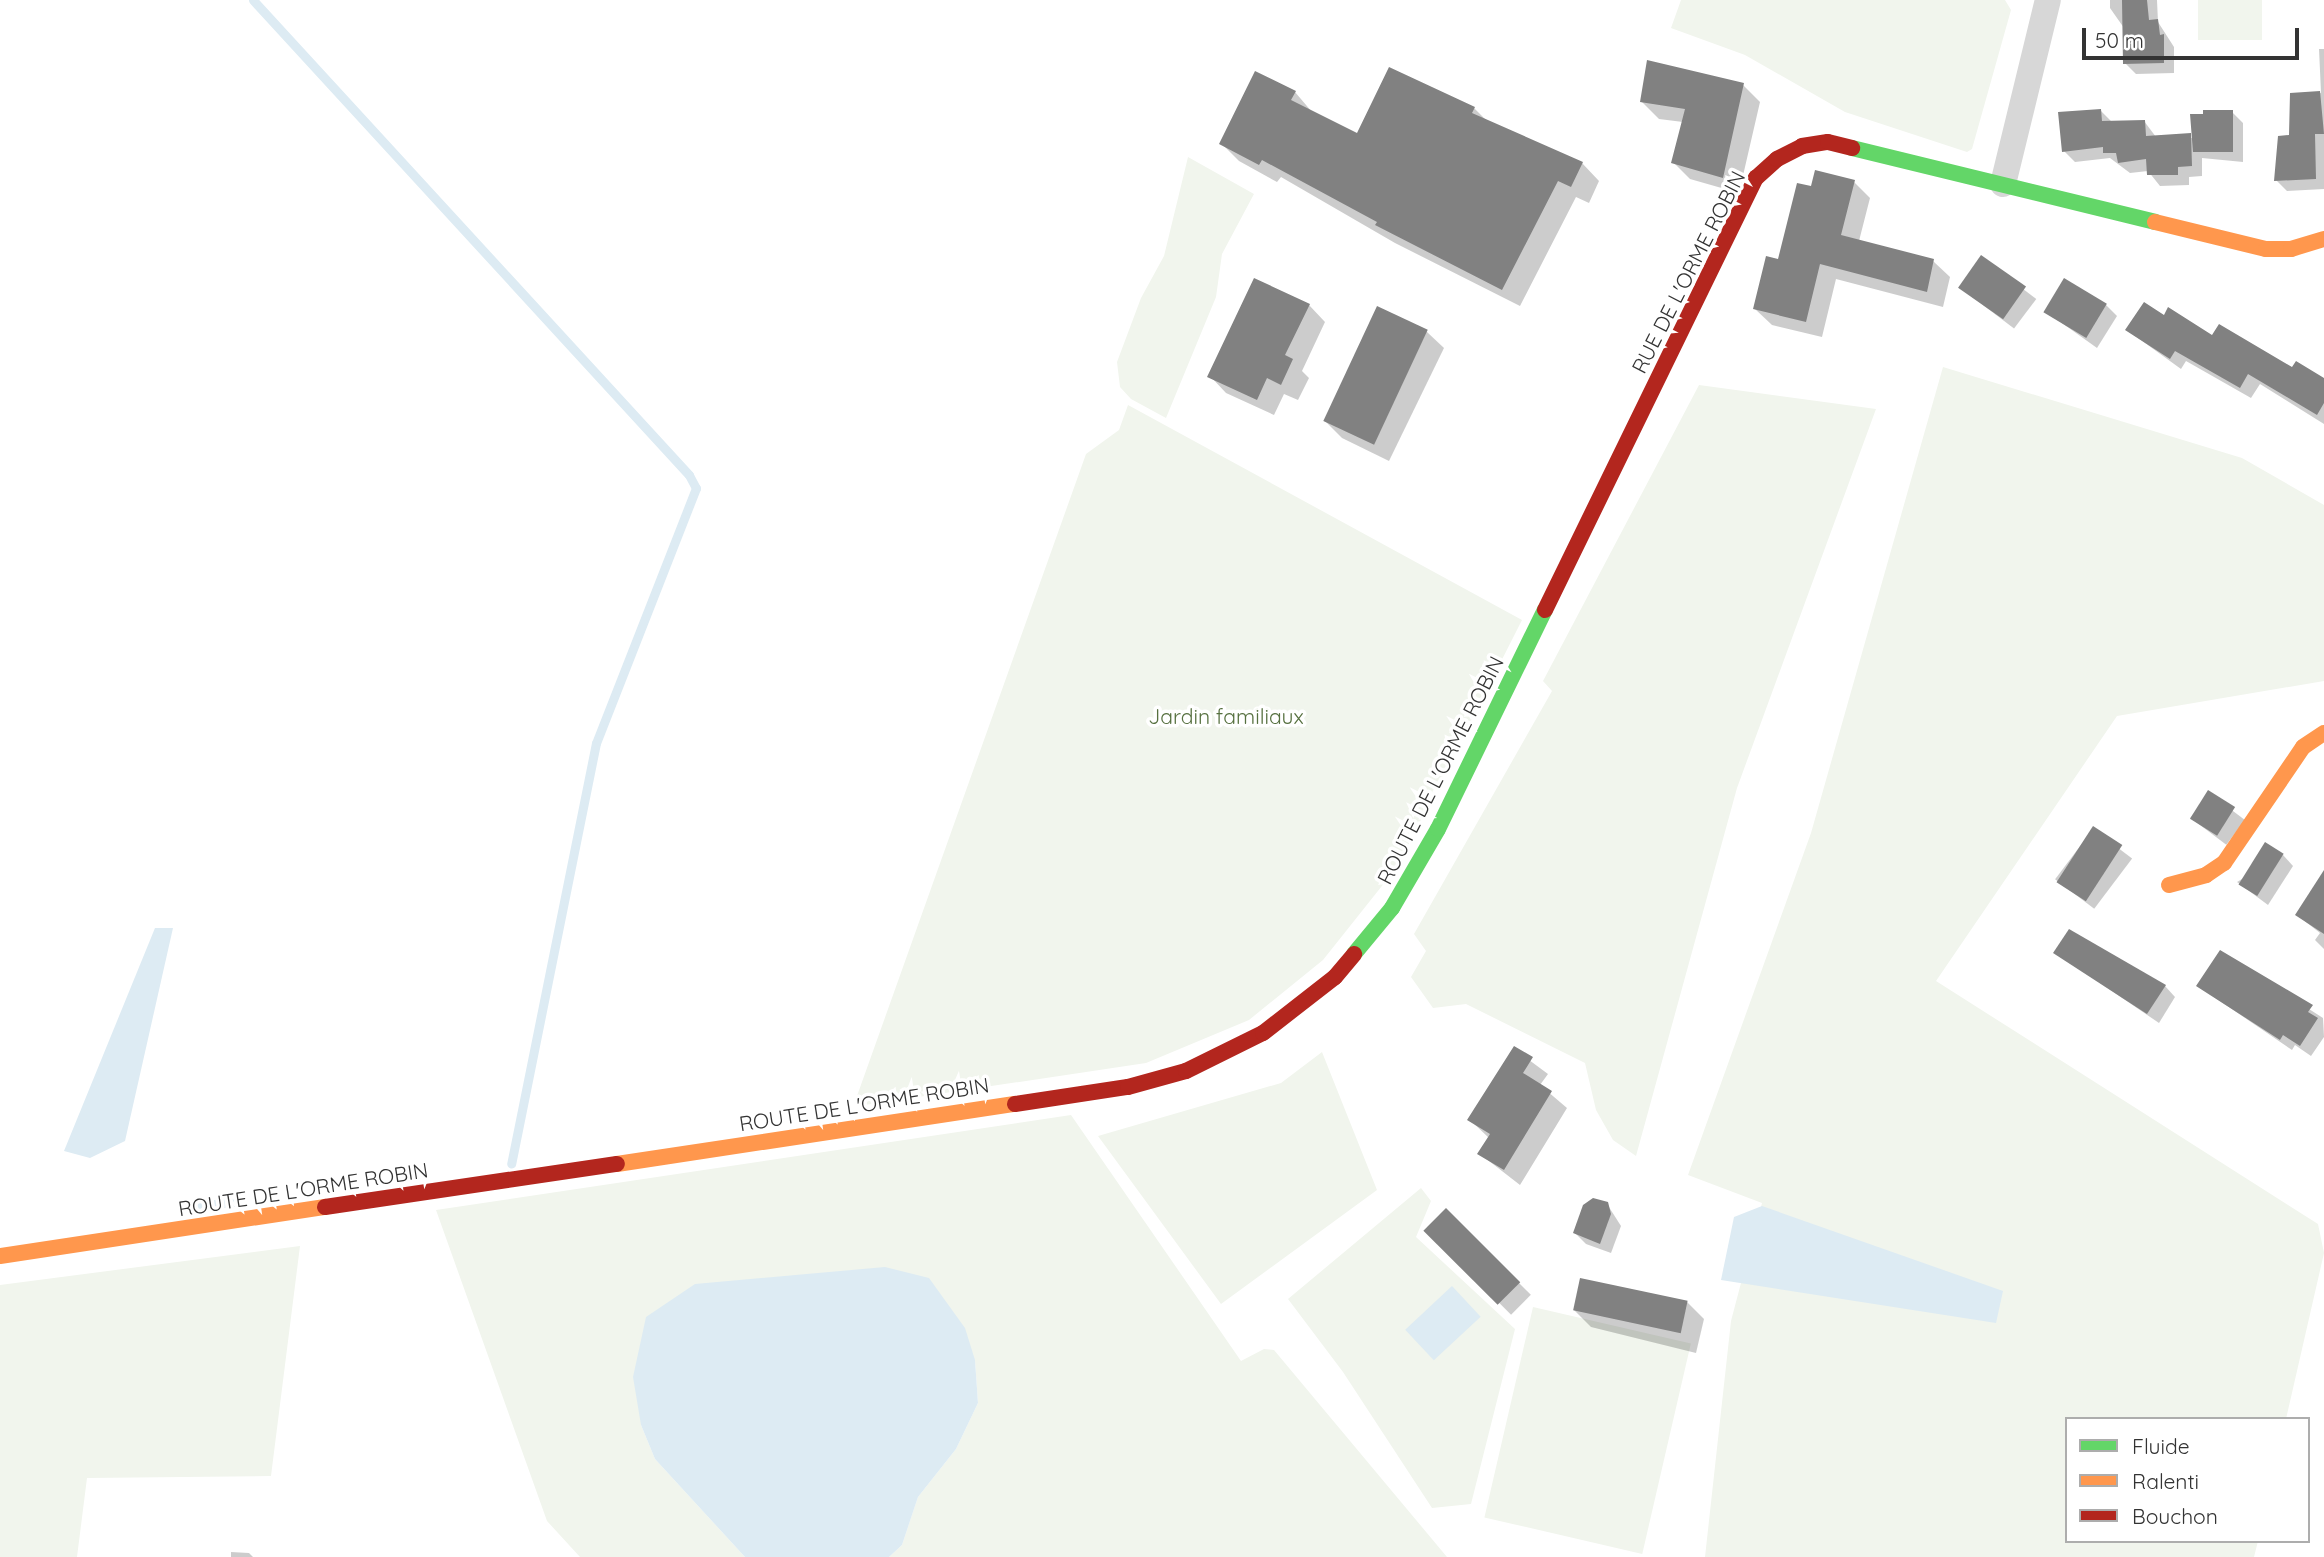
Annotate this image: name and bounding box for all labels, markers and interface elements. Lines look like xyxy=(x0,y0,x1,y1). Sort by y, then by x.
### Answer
scale bar xyxy=(2086,14,2303,58)
text: 50 m xyxy=(2095,27,2144,53)
street label: RUE DE L'ORME ROBIN xyxy=(1626,167,1750,377)
street label: ROUTE DE L'ORME ROBIN xyxy=(1371,652,1509,888)
park label: Jardin familiaux xyxy=(1148,703,1304,729)
street label: ROUTE DE L'ORME ROBIN xyxy=(737,1072,991,1136)
street label: ROUTE DE L'ORME ROBIN xyxy=(176,1157,430,1221)
legend xyxy=(2065,1417,2310,1543)
text: Fluide xyxy=(2132,1433,2190,1459)
text: Ralenti xyxy=(2132,1468,2199,1494)
text: Bouchon xyxy=(2132,1503,2218,1529)

